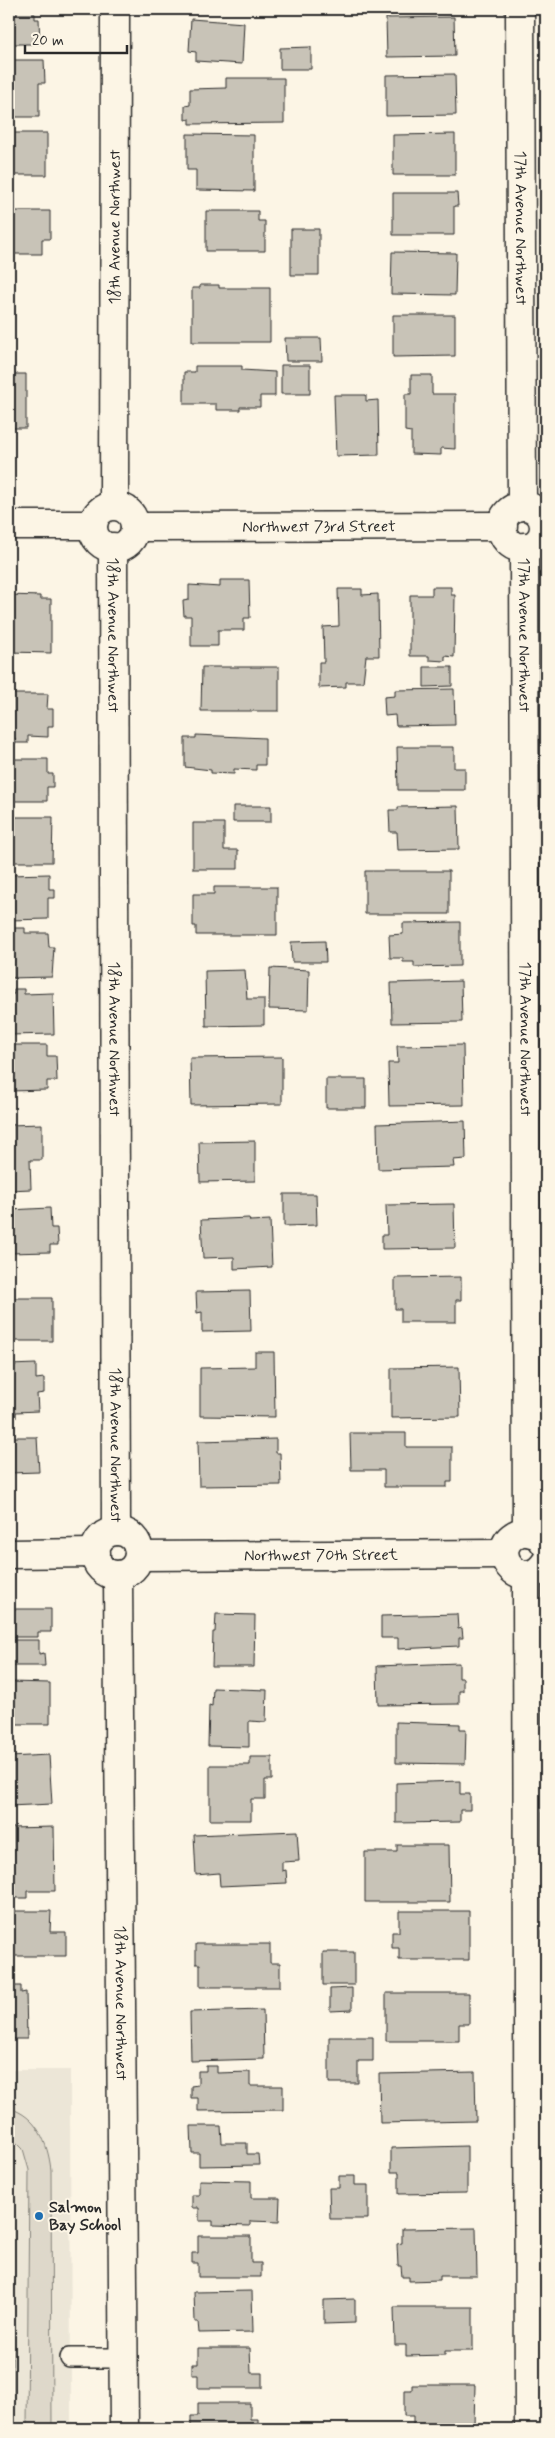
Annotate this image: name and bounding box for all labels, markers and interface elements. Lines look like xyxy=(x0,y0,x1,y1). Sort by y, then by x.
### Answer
scale bar xyxy=(25,22,128,54)
text: 20 m xyxy=(32,31,64,51)
street label: 18th Avenue Northwest xyxy=(104,149,125,305)
street label: 17th Avenue Northwest xyxy=(510,151,532,305)
street label: Northwest 73rd Street xyxy=(242,516,396,537)
street label: 18th Avenue Northwest xyxy=(103,557,124,713)
street label: 17th Avenue Northwest xyxy=(514,558,535,712)
street label: 18th Avenue Northwest xyxy=(104,961,125,1117)
street label: 17th Avenue Northwest xyxy=(515,962,536,1116)
street label: 18th Avenue Northwest xyxy=(105,1367,126,1523)
street label: Northwest 70th Street xyxy=(244,1544,399,1566)
street label: 18th Avenue Northwest xyxy=(110,1925,132,2081)
place label: Salmon Bay School xyxy=(49,2197,121,2236)
marker: Salmon Bay School xyxy=(33,2210,45,2222)

